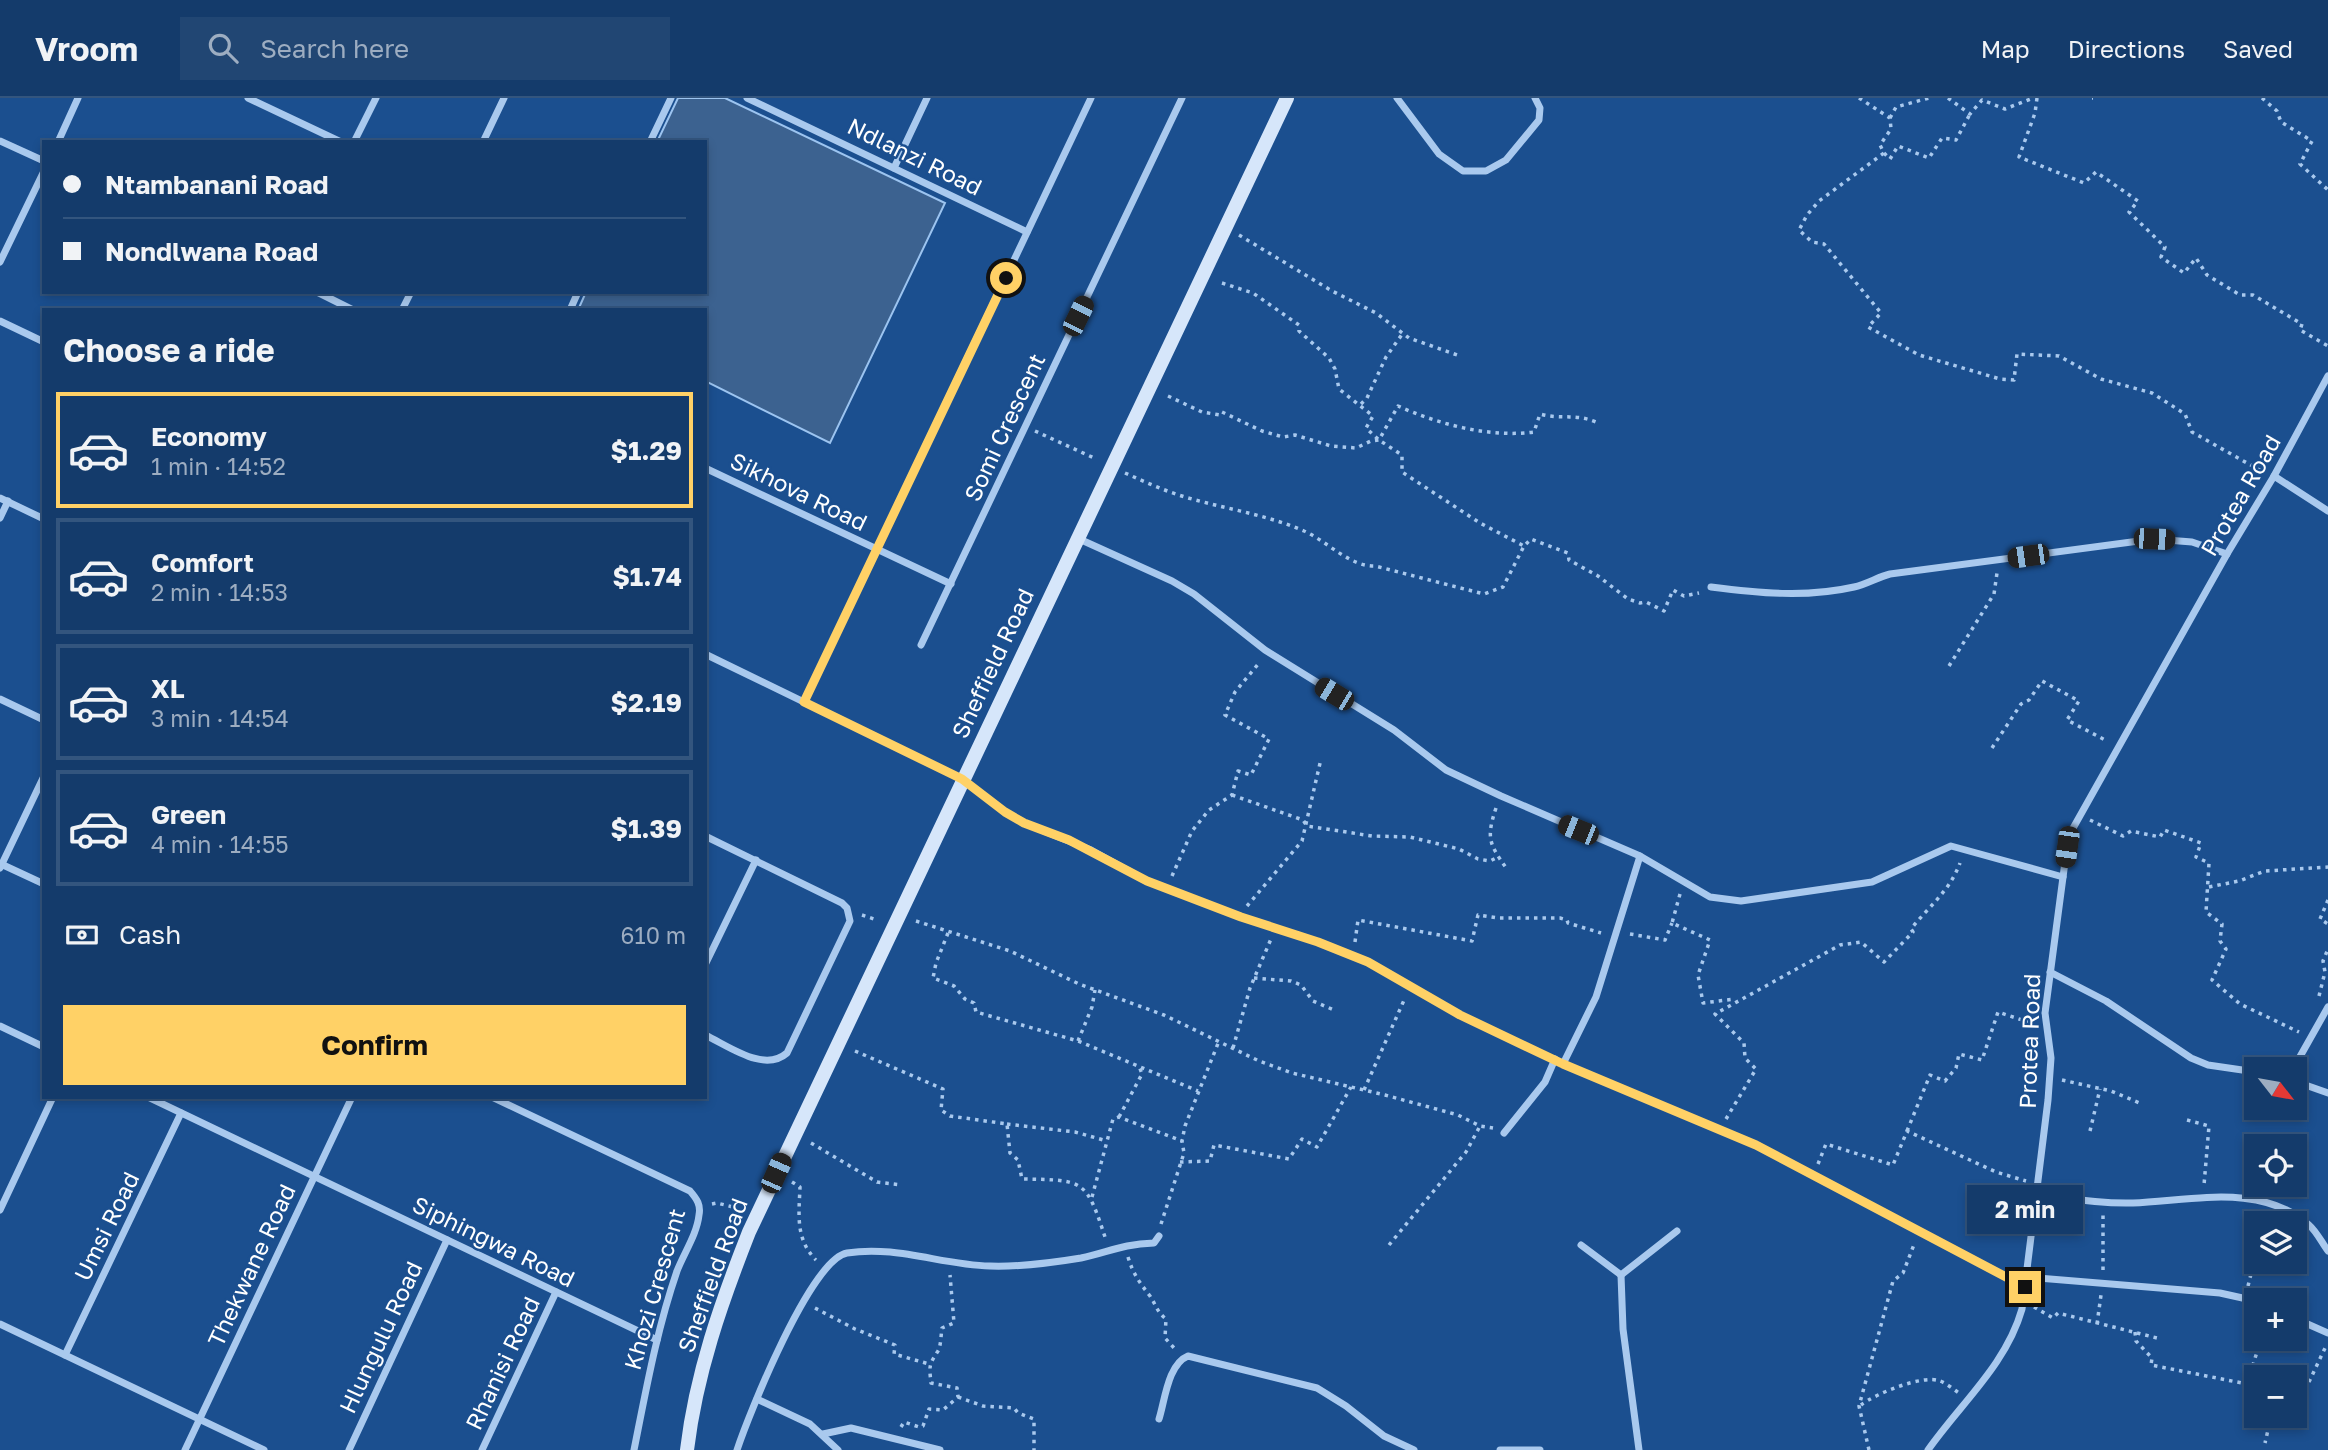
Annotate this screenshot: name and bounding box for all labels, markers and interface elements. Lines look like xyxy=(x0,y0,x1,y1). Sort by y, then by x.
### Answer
search box xyxy=(180,17,670,80)
text: Vroom xyxy=(35,29,138,68)
icon: search xyxy=(204,29,242,67)
text: Search here xyxy=(260,33,409,64)
text: Map xyxy=(1981,34,2030,63)
text: Directions xyxy=(2068,34,2185,63)
text: Saved xyxy=(2223,34,2293,63)
street label: Ndlanzi Road xyxy=(843,111,987,201)
text: Ntambanani Road xyxy=(105,169,329,200)
text: Nondlwana Road xyxy=(105,236,318,267)
route start xyxy=(990,262,1022,294)
car xyxy=(1060,293,1097,339)
text: Choose a ride xyxy=(63,331,275,369)
street label: Somi Crescent xyxy=(958,349,1050,505)
icon: car xyxy=(67,419,130,482)
text: Economy xyxy=(151,421,267,452)
street label: Protea Road xyxy=(2194,429,2286,561)
text: $1.29 xyxy=(610,435,682,466)
street label: Sikhova Road xyxy=(726,446,872,536)
text: 1 min · 14:52 xyxy=(151,452,286,480)
car xyxy=(2133,528,2176,550)
car xyxy=(2006,543,2051,569)
icon: car xyxy=(67,545,130,608)
text: Comfort xyxy=(151,547,254,578)
text: $1.74 xyxy=(612,561,682,592)
text: 2 min · 14:53 xyxy=(151,578,288,606)
street label: Sheffield Road xyxy=(945,584,1039,742)
icon: car xyxy=(67,671,130,734)
text: XL xyxy=(151,673,185,704)
car xyxy=(1311,674,1358,714)
text: $2.19 xyxy=(610,687,682,718)
text: 3 min · 14:54 xyxy=(151,704,289,732)
icon: car xyxy=(67,797,130,860)
text: Green xyxy=(151,799,226,830)
car xyxy=(1555,812,1602,848)
text: $1.39 xyxy=(610,813,682,844)
car xyxy=(2054,825,2081,869)
text: 4 min · 14:55 xyxy=(151,830,289,858)
icon: cash xyxy=(63,916,101,954)
text: Cash xyxy=(119,919,181,950)
text: 610 m xyxy=(621,921,686,949)
street label: Protea Road xyxy=(2013,973,2045,1109)
button: Confirm xyxy=(63,1005,686,1085)
north arrow xyxy=(2244,1057,2306,1120)
map controls xyxy=(2244,1057,2307,1428)
button: locate xyxy=(2244,1134,2307,1197)
car xyxy=(758,1150,795,1196)
street label: Umsi Road xyxy=(68,1167,144,1285)
street label: Thekwane Road xyxy=(201,1179,301,1351)
callout: 2 min xyxy=(1967,1186,2083,1234)
street label: Siphingwa Road xyxy=(408,1190,580,1292)
street label: Sheffield Road xyxy=(671,1194,753,1356)
text: 2 min xyxy=(1995,1195,2055,1223)
street label: Khozi Crescent xyxy=(618,1205,690,1373)
button: layers xyxy=(2244,1211,2307,1274)
street label: Hlungulu Road xyxy=(333,1257,427,1417)
route end xyxy=(2009,1271,2041,1303)
button: + xyxy=(2244,1288,2307,1351)
street label: Rhanisi Road xyxy=(459,1292,545,1434)
button: − xyxy=(2244,1365,2307,1428)

